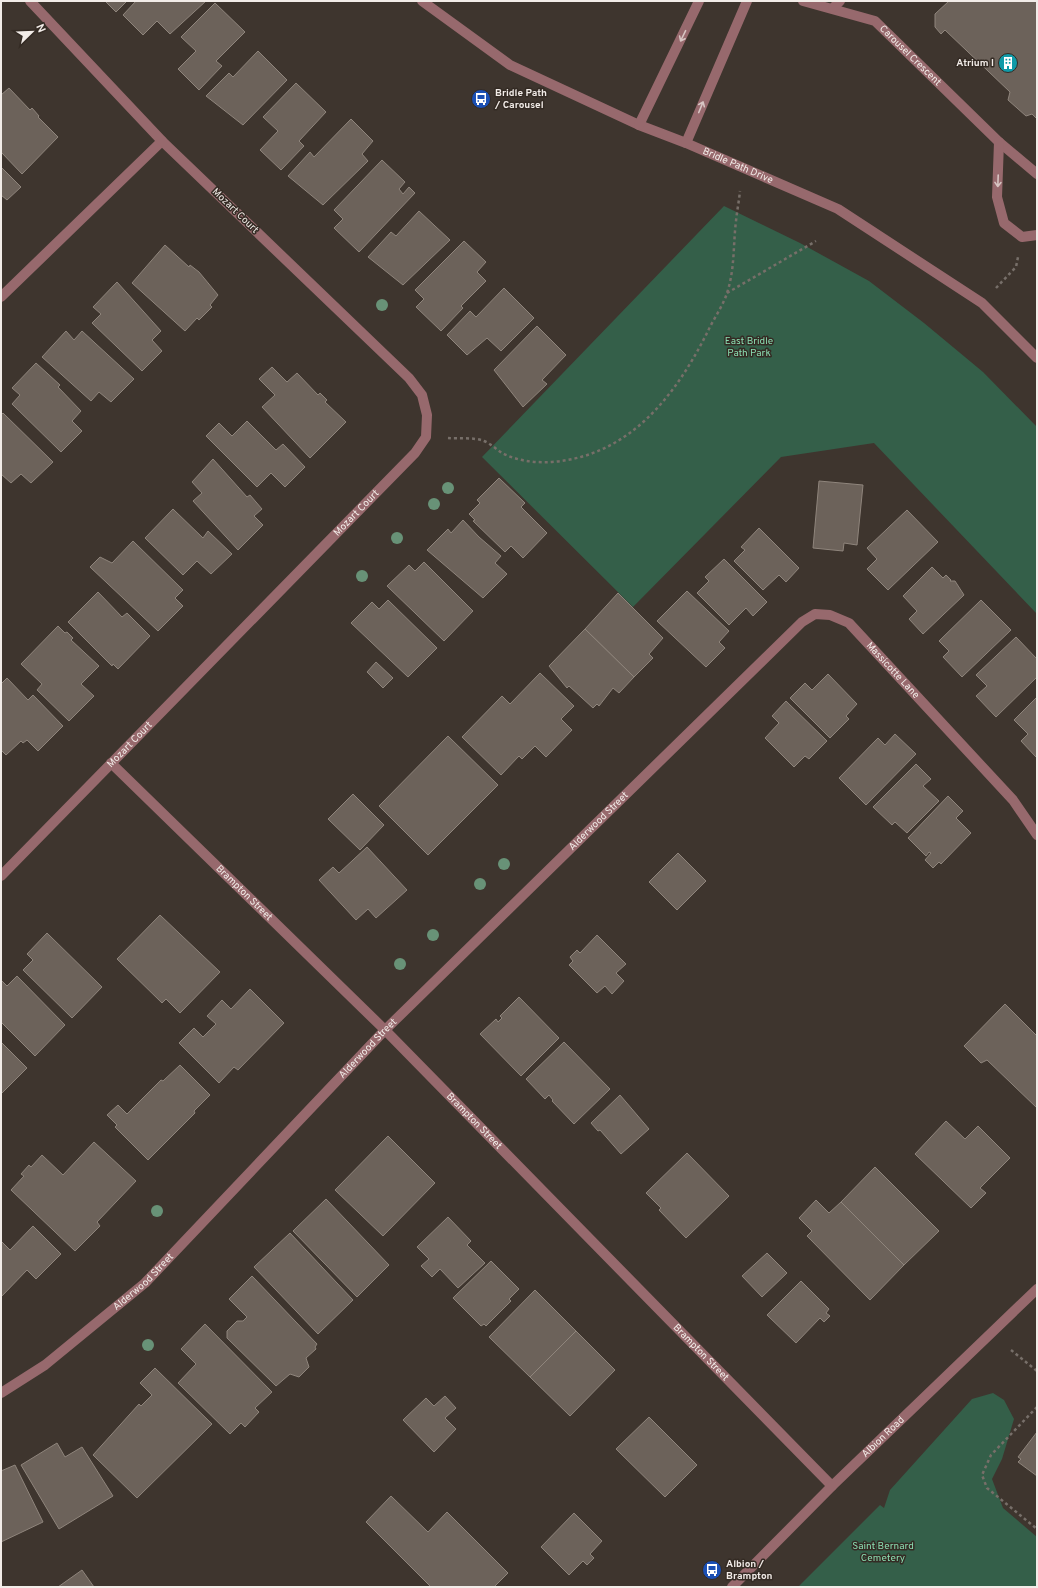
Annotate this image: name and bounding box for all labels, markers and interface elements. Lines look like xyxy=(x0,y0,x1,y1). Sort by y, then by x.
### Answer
north arrow xyxy=(12,12,52,52)
text: N xyxy=(32,22,48,35)
street label: Carousel Crescent xyxy=(877,22,944,89)
one-way arrow xyxy=(679,30,686,42)
building icon: Atrium I xyxy=(997,52,1019,74)
place label: Atrium I xyxy=(956,57,994,70)
place label: Bridle Path / Carousel xyxy=(494,87,547,112)
bus stop icon: Bridle Path / Carousel xyxy=(470,88,492,110)
one-way arrow xyxy=(698,101,705,113)
street label: Bridle Path Drive xyxy=(701,145,775,187)
one-way arrow xyxy=(994,174,1001,187)
street label: Mozart Court xyxy=(209,186,261,237)
park label: East Bridle Path Park xyxy=(725,335,773,360)
street label: Mozart Court xyxy=(331,487,382,539)
street label: Massicotte Lane xyxy=(863,639,922,701)
street label: Mozart Court xyxy=(104,718,155,770)
street label: Alderwood Street xyxy=(566,789,631,853)
street label: Brampton Street xyxy=(213,862,276,924)
street label: Alderwood Street xyxy=(336,1015,400,1081)
street label: Brampton Street xyxy=(443,1090,505,1152)
street label: Alderwood Street xyxy=(110,1250,177,1313)
street label: Brampton Street xyxy=(670,1321,732,1384)
street label: Albion Road xyxy=(859,1413,907,1460)
park label: Saint Bernard Cemetery xyxy=(852,1540,914,1565)
place label: Albion / Brampton xyxy=(726,1558,773,1583)
bus stop icon: Albion / Brampton xyxy=(701,1559,723,1581)

